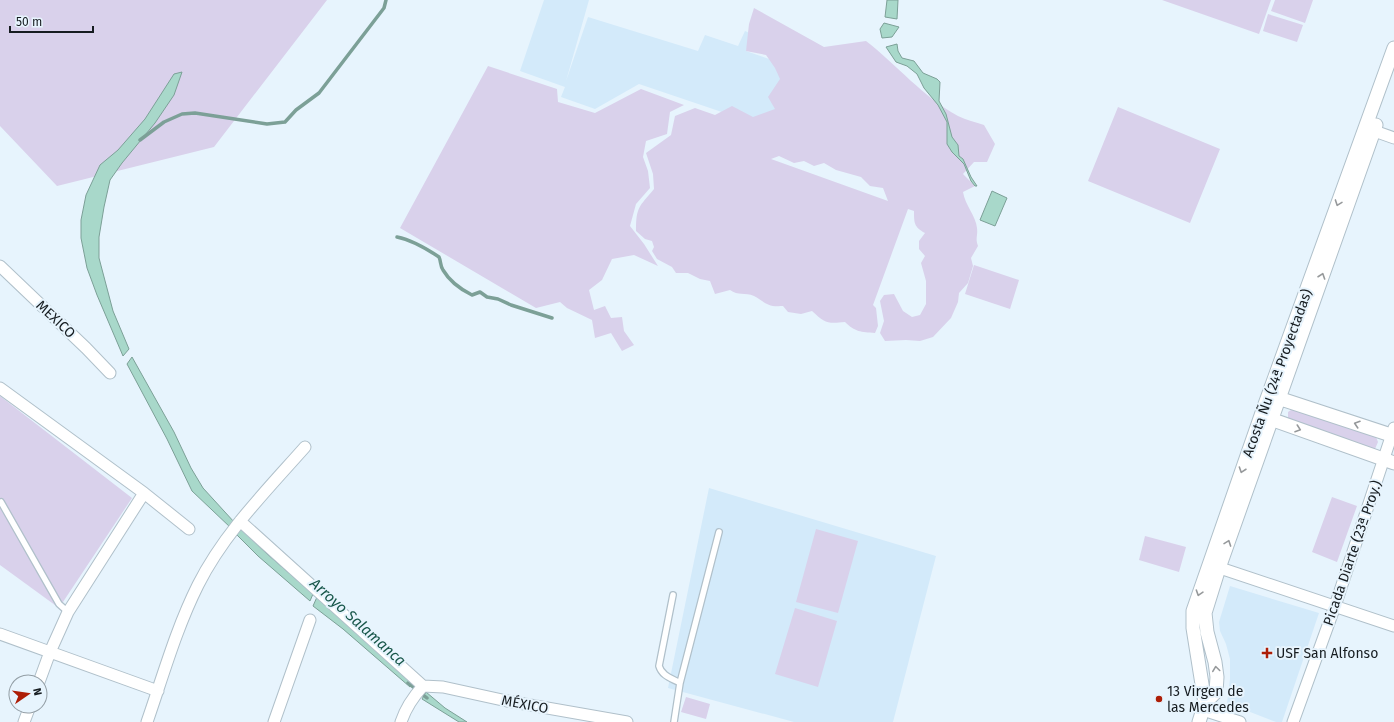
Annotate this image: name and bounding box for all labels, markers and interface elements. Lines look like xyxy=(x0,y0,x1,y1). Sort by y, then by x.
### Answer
scale bar xyxy=(10,8,93,34)
text: 50 m xyxy=(16,15,42,29)
one-way arrow xyxy=(1334,199,1343,206)
one-way arrow xyxy=(1318,272,1326,279)
street label: Acosta Ñu (24ª Proyectadas) xyxy=(1239,287,1316,460)
street label: MEXICO xyxy=(33,297,79,342)
one-way arrow xyxy=(1354,420,1361,429)
one-way arrow xyxy=(1294,425,1301,433)
one-way arrow xyxy=(1238,467,1247,474)
street label: Picada Diarte (23ª Proy.) xyxy=(1320,478,1385,628)
one-way arrow xyxy=(1223,540,1232,547)
water label: Arroyo Salamanca xyxy=(306,574,410,670)
one-way arrow xyxy=(1196,590,1204,597)
place label: USF San Alfonso xyxy=(1276,645,1378,662)
marker: USF San Alfonso xyxy=(1261,647,1273,659)
one-way arrow xyxy=(1212,665,1221,672)
north arrow xyxy=(8,674,48,714)
place label: 13 Virgen de las Mercedes xyxy=(1167,683,1249,716)
text: N xyxy=(30,687,44,697)
street label: MÉXICO xyxy=(500,691,550,717)
marker: 13 Virgen de las Mercedes xyxy=(1154,694,1164,704)

